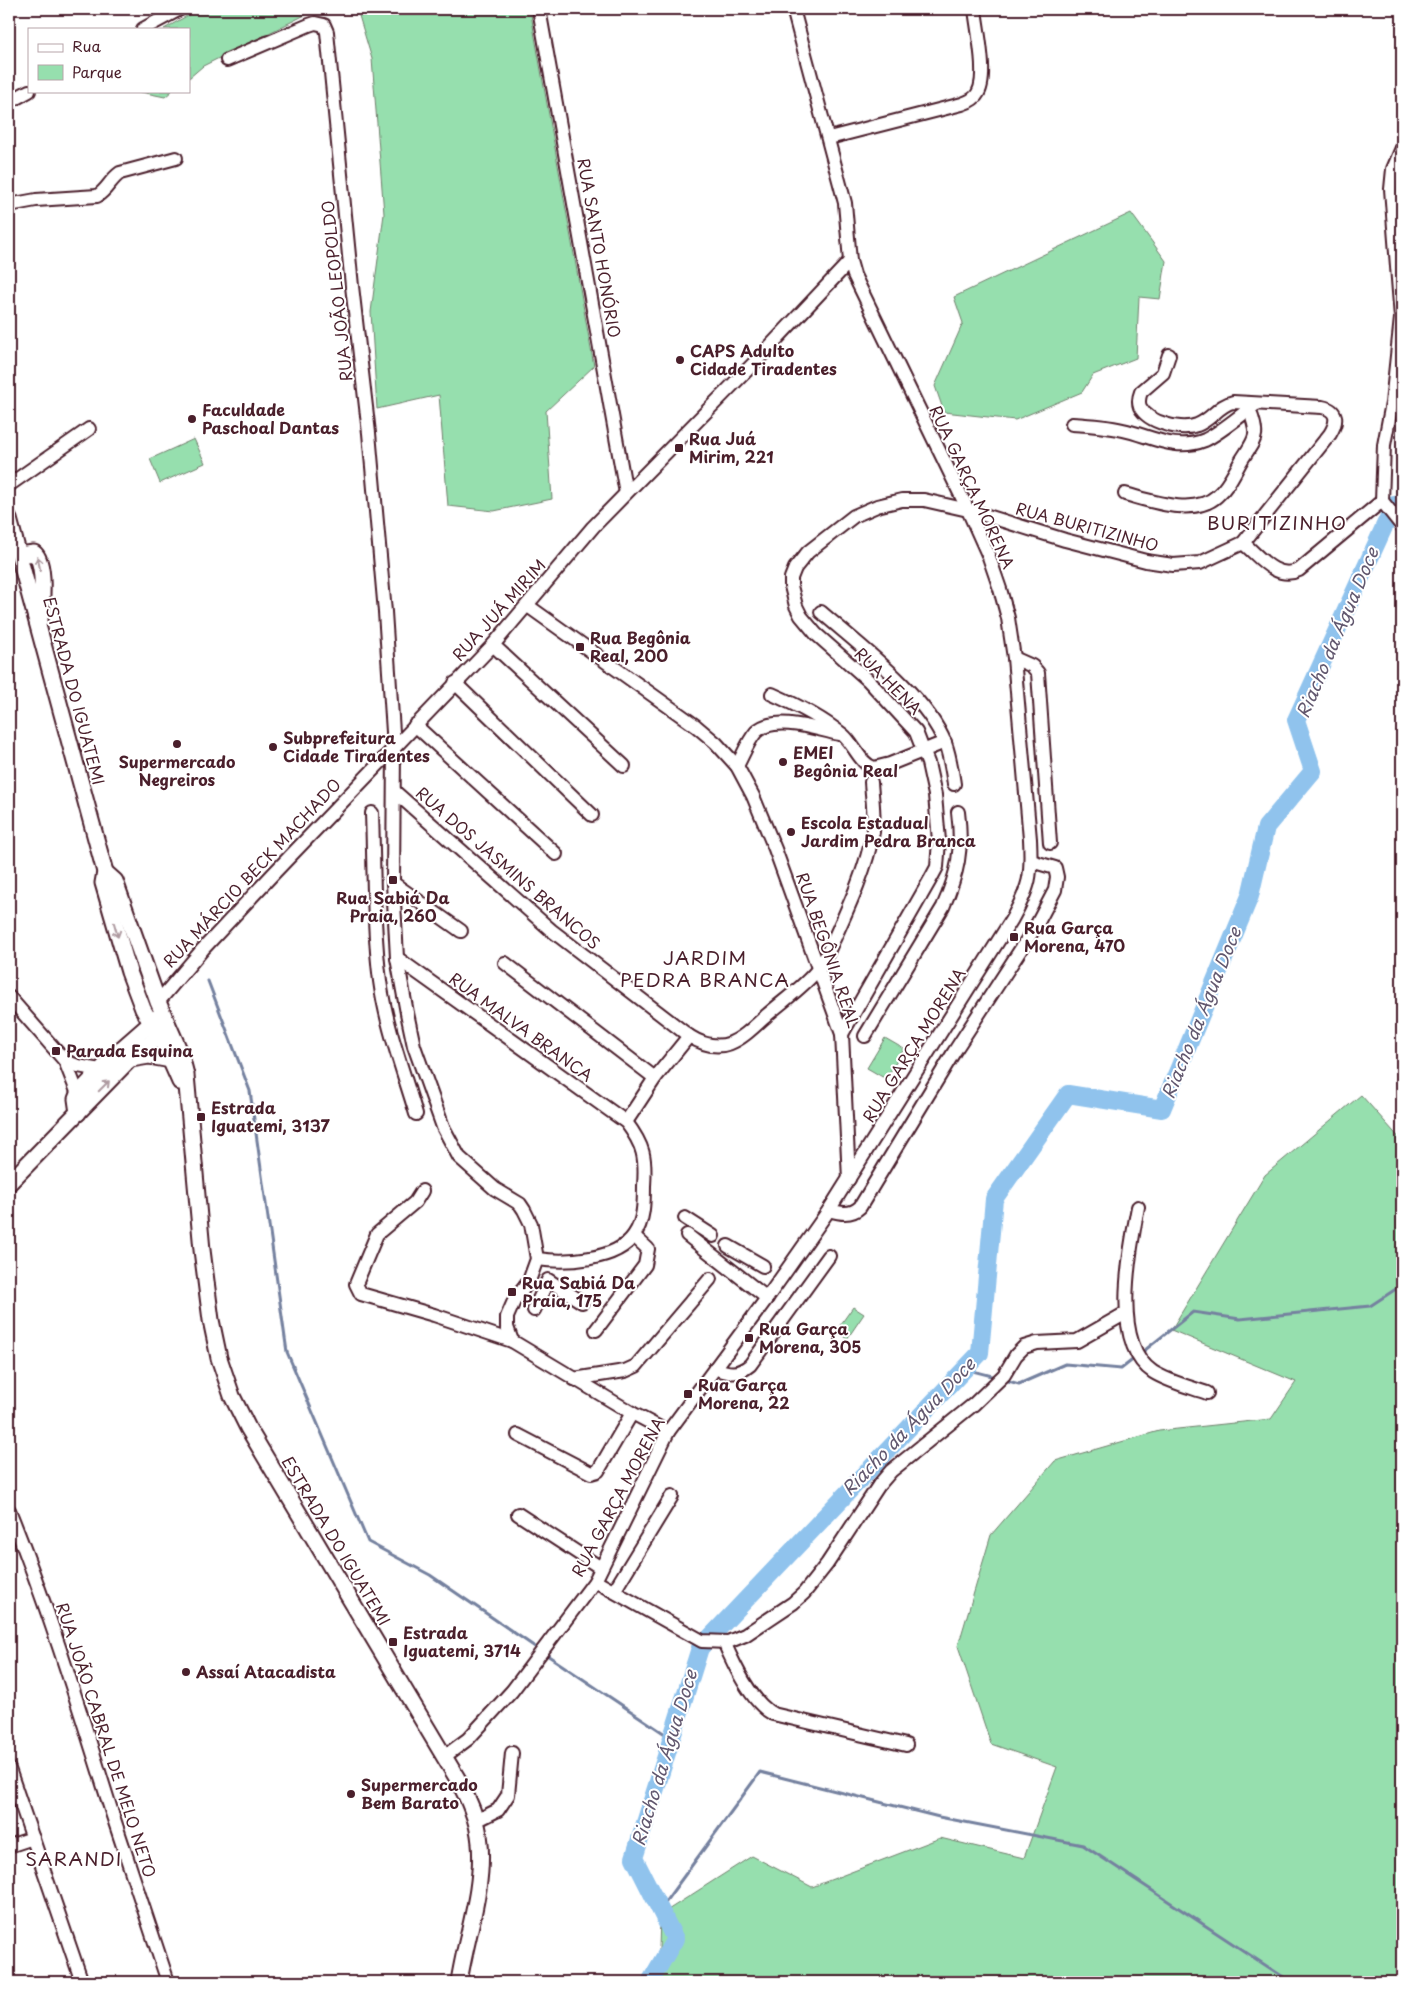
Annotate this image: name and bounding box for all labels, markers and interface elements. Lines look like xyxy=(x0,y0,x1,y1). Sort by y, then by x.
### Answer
legend xyxy=(28,28,190,92)
text: Rua xyxy=(72,34,101,57)
text: Parque xyxy=(72,60,122,83)
street label: RUA SANTO HONÓRIO xyxy=(572,156,628,340)
street label: RUA JOÃO LEOPOLDO xyxy=(315,199,357,383)
place label: CAPS Adulto Cidade Tiradentes xyxy=(690,338,837,380)
marker: CAPS Adulto Cidade Tiradentes xyxy=(674,354,686,366)
place label: Faculdade Paschoal Dantas xyxy=(202,397,339,439)
street label: RUA GARÇA MORENA xyxy=(924,401,1021,572)
marker: Faculdade Paschoal Dantas xyxy=(186,413,198,425)
place label: Rua Juá Mirim, 221 xyxy=(689,426,774,468)
marker: Rua Juá Mirim, 221 xyxy=(673,442,685,454)
street label: RUA BURITIZINHO xyxy=(1013,495,1161,557)
district label: BURITIZINHO xyxy=(1207,508,1347,536)
water label: Riacho da Água Doce xyxy=(1289,542,1385,722)
street label: RUA JUÁ MIRIM xyxy=(446,553,551,666)
one-way arrow xyxy=(34,556,43,572)
street label: ESTRADA DO IGUATEMI xyxy=(38,594,112,788)
place label: Rua Begônia Real, 200 xyxy=(590,625,691,667)
marker: Rua Begônia Real, 200 xyxy=(574,641,586,653)
street label: RUA HENA xyxy=(850,641,928,719)
place label: Subprefeitura Cidade Tiradentes xyxy=(283,725,430,767)
marker: Supermercado Negreiros xyxy=(171,738,183,750)
place label: EMEI Begônia Real xyxy=(793,740,898,782)
marker: Subprefeitura Cidade Tiradentes xyxy=(267,741,279,753)
place label: Supermercado Negreiros xyxy=(119,749,235,791)
marker: EMEI Begônia Real xyxy=(777,756,789,768)
street label: RUA MÁRCIO BECK MACHADO xyxy=(157,772,346,972)
street label: RUA DOS JASMINS BRANCOS xyxy=(411,780,606,954)
place label: Escola Estadual Jardim Pedra Branca xyxy=(801,810,976,852)
marker: Escola Estadual Jardim Pedra Branca xyxy=(785,826,797,838)
street label: RUA BEGÔNIA REAL xyxy=(791,869,867,1031)
marker: Rua Sabiá Da Praia, 260 xyxy=(387,874,399,886)
place label: Rua Sabiá Da Praia, 260 xyxy=(336,885,450,927)
place label: Rua Garça Morena, 470 xyxy=(1024,915,1125,957)
water label: Riacho da Água Doce xyxy=(1154,921,1248,1102)
one-way arrow xyxy=(112,922,121,938)
marker: Rua Garça Morena, 470 xyxy=(1008,931,1020,943)
district label: JARDIM PEDRA BRANCA xyxy=(620,943,790,993)
street label: RUA GARÇA MORENA xyxy=(856,963,970,1126)
street label: RUA MALVA BRANCA xyxy=(445,966,598,1086)
place label: Parada Esquina xyxy=(66,1038,193,1062)
marker: Parada Esquina xyxy=(50,1045,62,1057)
one-way arrow xyxy=(98,1080,110,1092)
place label: Estrada Iguatemi, 3137 xyxy=(211,1095,330,1137)
marker: Estrada Iguatemi, 3137 xyxy=(195,1111,207,1123)
place label: Rua Sabiá Da Praia, 175 xyxy=(522,1270,635,1312)
marker: Rua Sabiá Da Praia, 175 xyxy=(506,1286,518,1298)
place label: Rua Garça Morena, 305 xyxy=(759,1316,862,1358)
marker: Rua Garça Morena, 305 xyxy=(743,1332,755,1344)
water label: Riacho da Água Doce xyxy=(835,1350,982,1501)
place label: Rua Garça Morena, 22 xyxy=(698,1372,790,1414)
marker: Rua Garça Morena, 22 xyxy=(682,1388,694,1400)
street label: RUA GARÇA MORENA xyxy=(565,1412,669,1581)
street label: ESTRADA DO IGUATEMI xyxy=(277,1451,397,1630)
street label: RUA JOÃO CABRAL DE MELO NETO xyxy=(51,1599,163,1880)
place label: Estrada Iguatemi, 3714 xyxy=(403,1620,521,1662)
marker: Estrada Iguatemi, 3714 xyxy=(387,1636,399,1648)
place label: Assaí Atacadista xyxy=(195,1659,336,1683)
water label: Riacho da Água Doce xyxy=(624,1665,704,1849)
marker: Assaí Atacadista xyxy=(180,1666,192,1678)
place label: Supermercado Bem Barato xyxy=(361,1772,478,1814)
marker: Supermercado Bem Barato xyxy=(345,1788,357,1800)
district label: SARANDI xyxy=(25,1844,123,1872)

